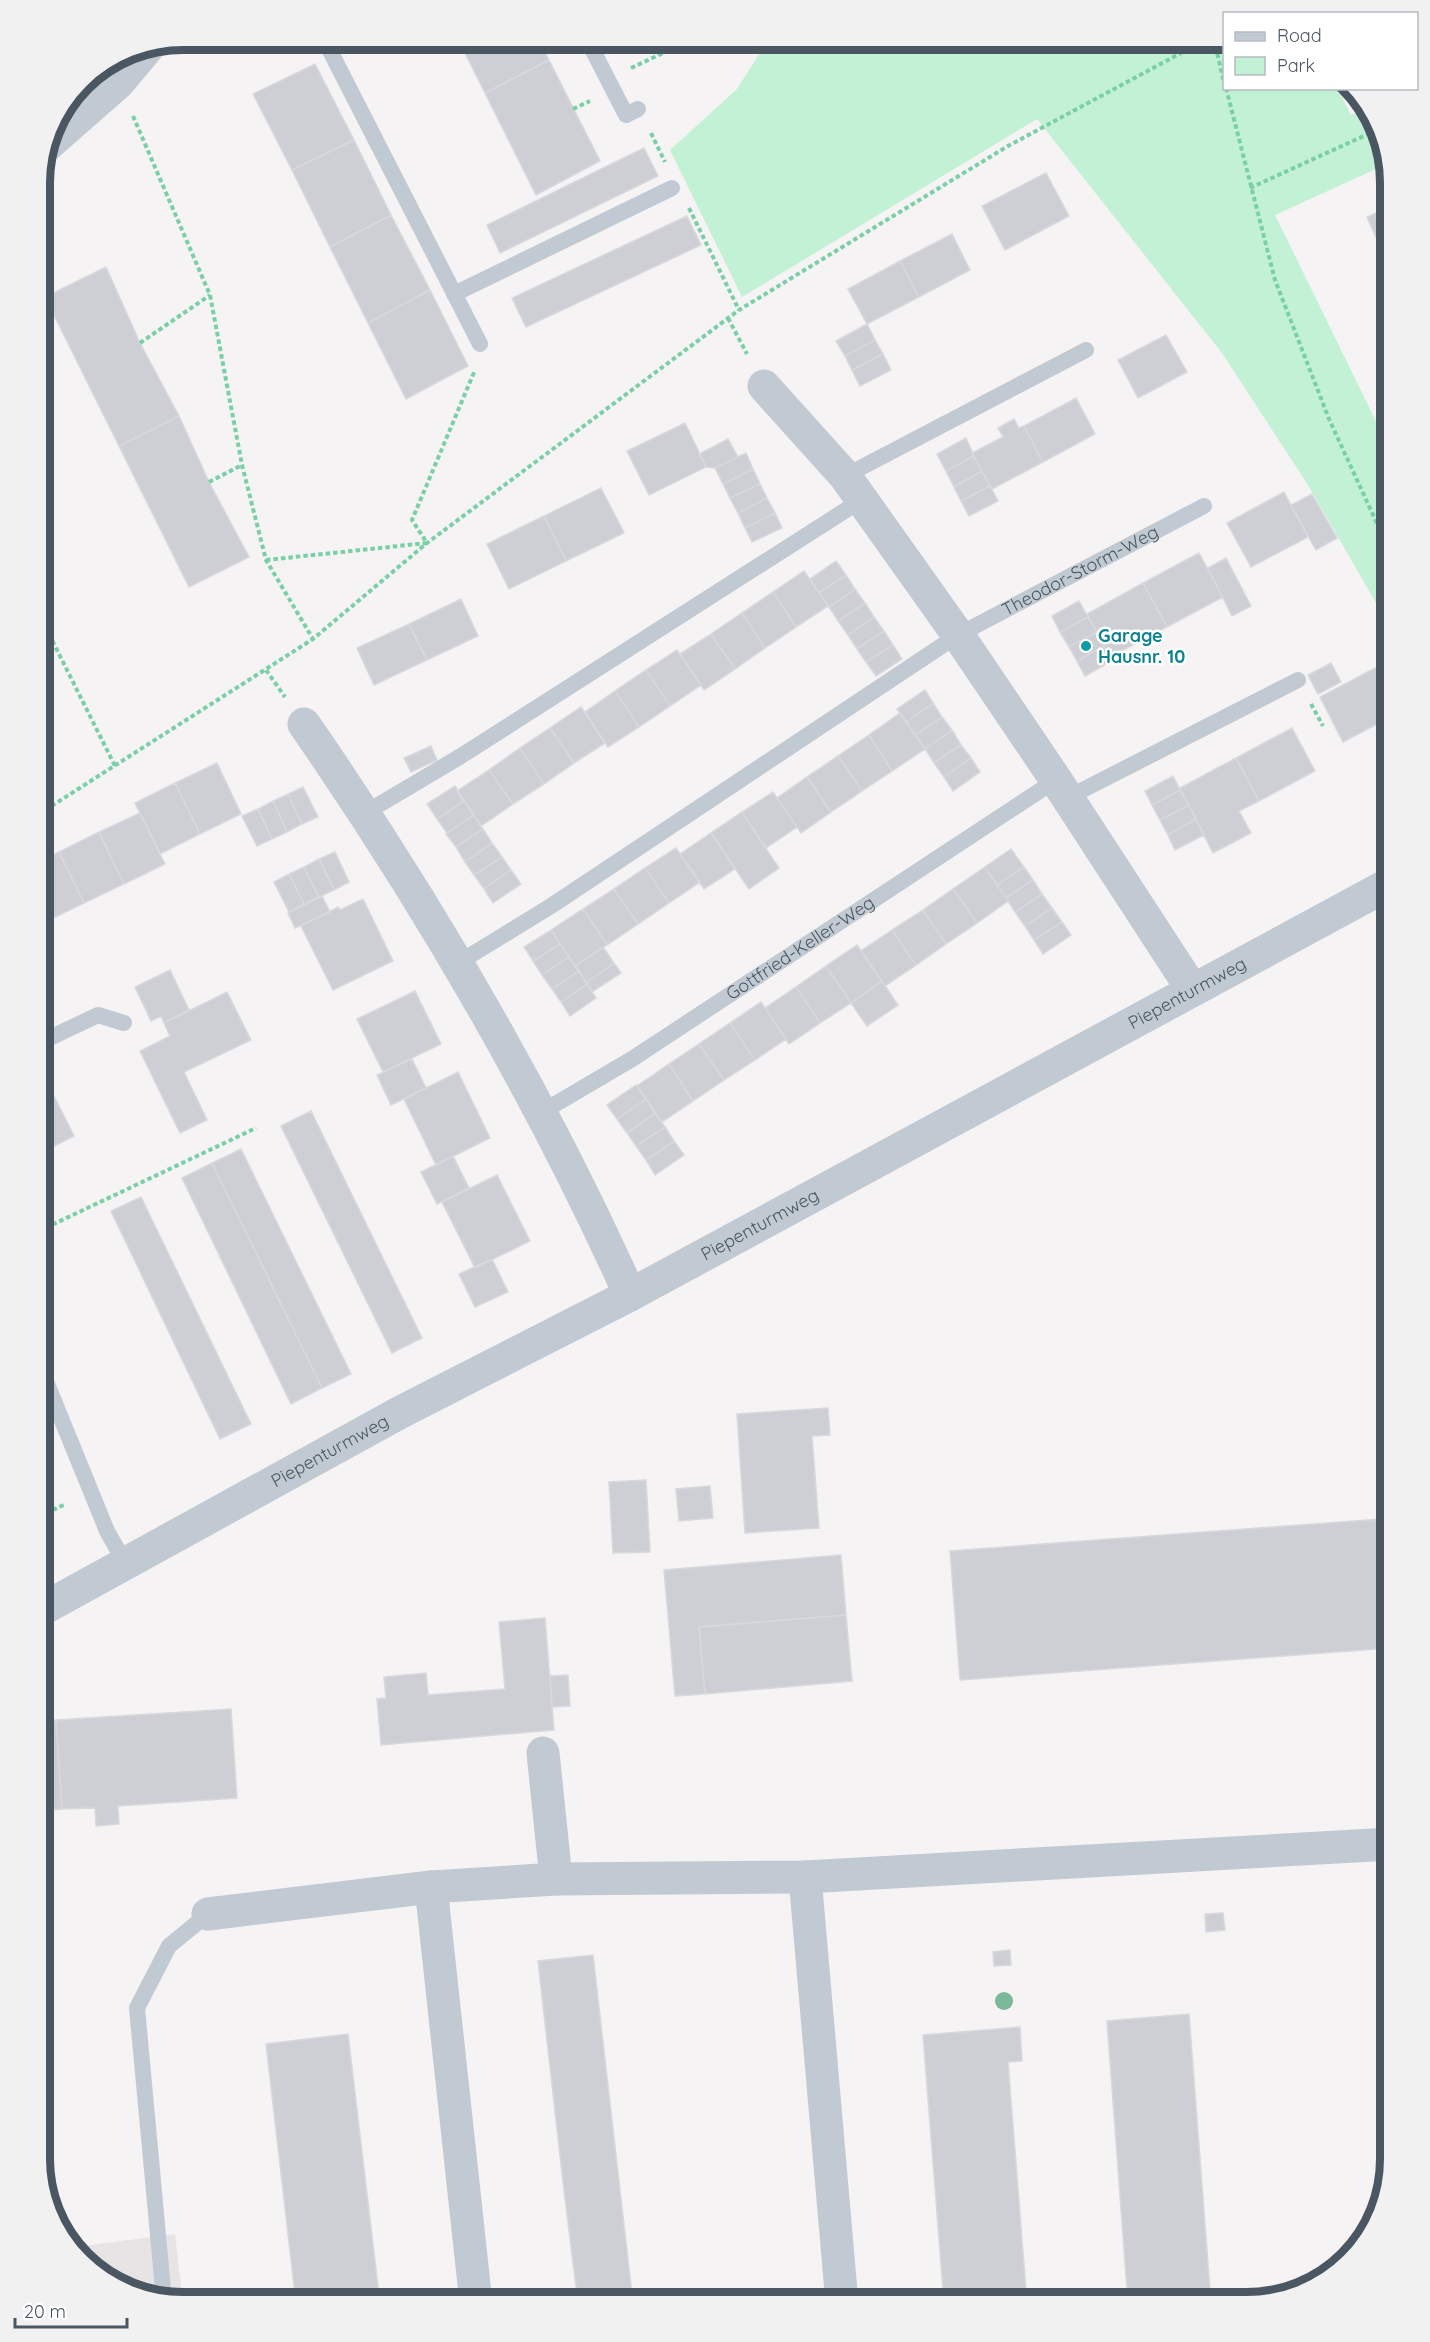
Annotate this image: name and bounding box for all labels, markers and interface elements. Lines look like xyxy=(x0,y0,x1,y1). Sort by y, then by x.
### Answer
legend xyxy=(1223,12,1418,90)
text: Road xyxy=(1277,24,1322,47)
text: Park xyxy=(1277,54,1315,77)
street label: Theodor-Storm-Weg xyxy=(998,520,1162,621)
place label: Garage Hausnr. 10 xyxy=(1098,624,1185,668)
marker: Garage Hausnr. 10 xyxy=(1079,639,1093,653)
street label: Gottfried-Keller-Weg xyxy=(721,891,879,1005)
street label: Piepenturmweg xyxy=(1124,952,1250,1034)
street label: Piepenturmweg xyxy=(697,1183,823,1265)
street label: Piepenturmweg xyxy=(267,1409,393,1492)
scale bar xyxy=(15,2291,128,2329)
text: 20 m xyxy=(24,2300,66,2323)

